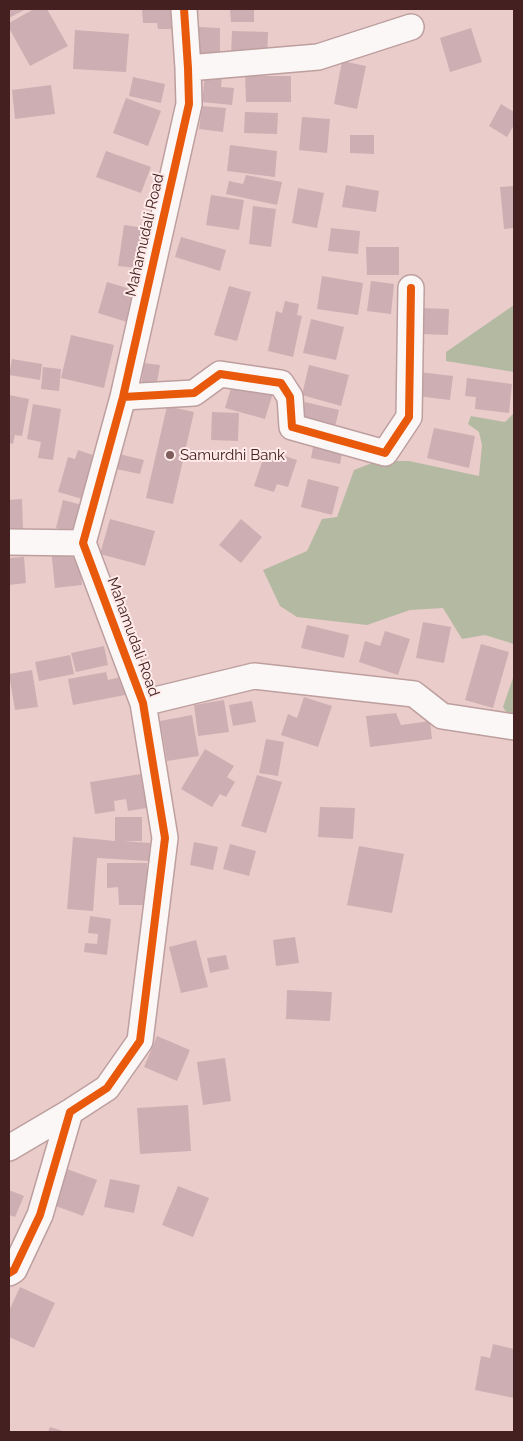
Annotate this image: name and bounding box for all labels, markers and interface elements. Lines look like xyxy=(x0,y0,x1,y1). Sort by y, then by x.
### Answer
street label: Mahamudali Road xyxy=(122,172,168,298)
place label: Samurdhi Bank xyxy=(180,446,285,464)
marker: Samurdhi Bank xyxy=(164,449,176,461)
street label: Mahamudali Road xyxy=(103,575,163,699)

